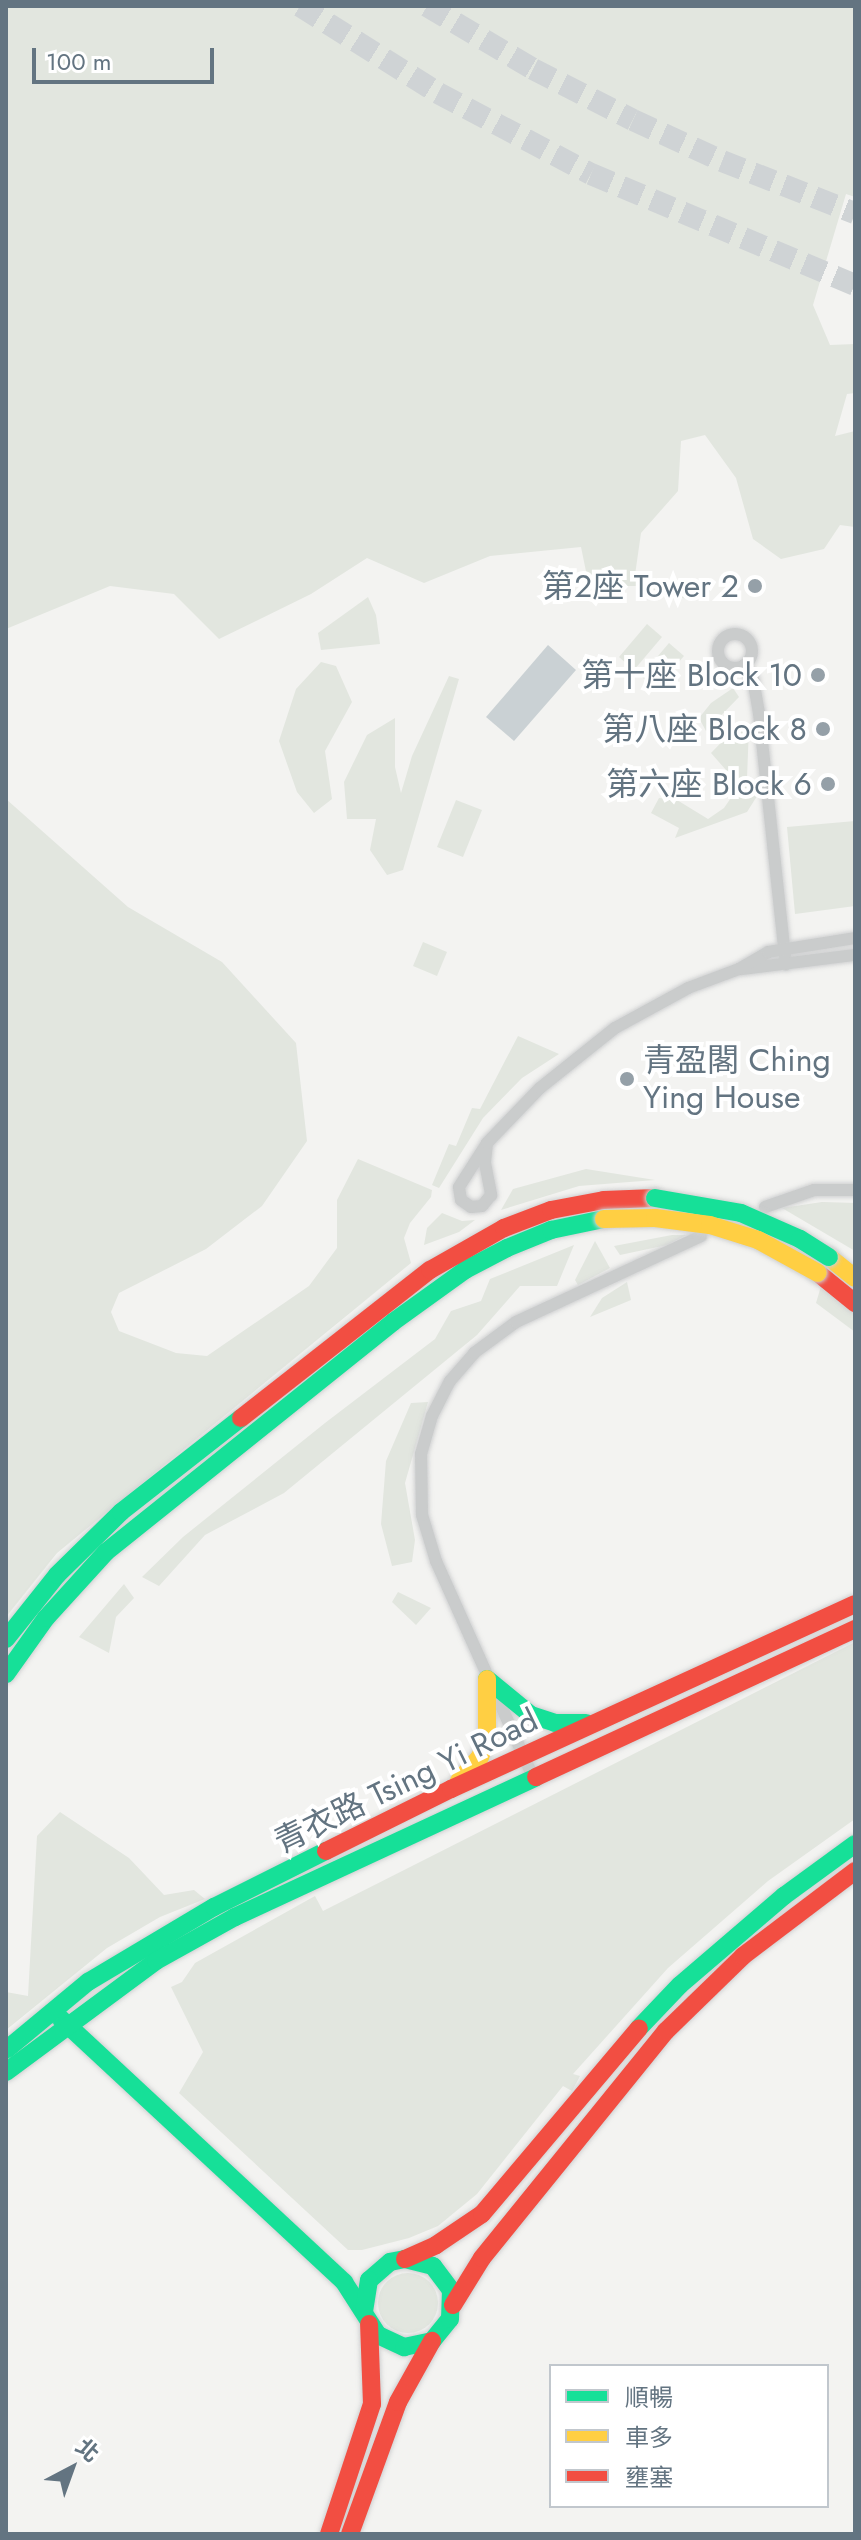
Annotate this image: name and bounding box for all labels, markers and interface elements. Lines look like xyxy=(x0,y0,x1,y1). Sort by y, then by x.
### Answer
scale bar xyxy=(36,32,218,82)
text: 100 m xyxy=(46,44,112,79)
place label: 第2座 Tower 2 xyxy=(542,567,739,605)
marker: 第2座 Tower 2 xyxy=(746,577,764,595)
place label: 第十座 Block 10 xyxy=(581,656,802,694)
marker: 第十座 Block 10 xyxy=(809,666,827,684)
place label: 第八座 Block 8 xyxy=(602,710,807,748)
marker: 第八座 Block 8 xyxy=(814,720,832,738)
place label: 第六座 Block 6 xyxy=(606,765,812,803)
marker: 第六座 Block 6 xyxy=(819,775,837,793)
place label: 青盈閣 Ching Ying House xyxy=(643,1042,831,1117)
marker: 青盈閣 Ching Ying House xyxy=(618,1070,636,1088)
street label: 青衣路 Tsing Yi Road xyxy=(268,1701,544,1861)
legend xyxy=(549,2364,829,2508)
text: 順暢 xyxy=(625,2380,673,2415)
text: 車多 xyxy=(625,2420,673,2455)
north arrow xyxy=(32,2428,112,2508)
text: 北 xyxy=(69,2431,107,2469)
text: 壅塞 xyxy=(625,2460,673,2495)

